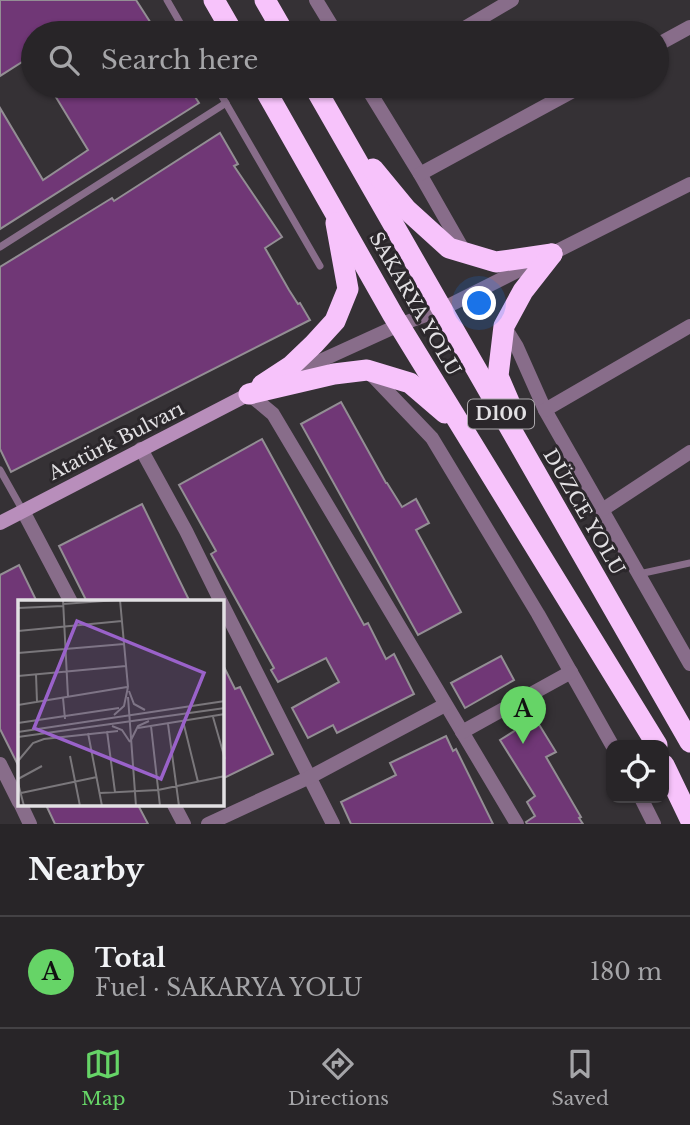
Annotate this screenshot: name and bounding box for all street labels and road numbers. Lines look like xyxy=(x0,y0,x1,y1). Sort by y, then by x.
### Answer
street label: SAKARYA YOLU xyxy=(364,228,466,380)
street label: Atatürk Bulvarı xyxy=(44,397,188,485)
road number: D100 xyxy=(468,400,534,428)
street label: DÜZCE YOLU xyxy=(539,445,629,579)

